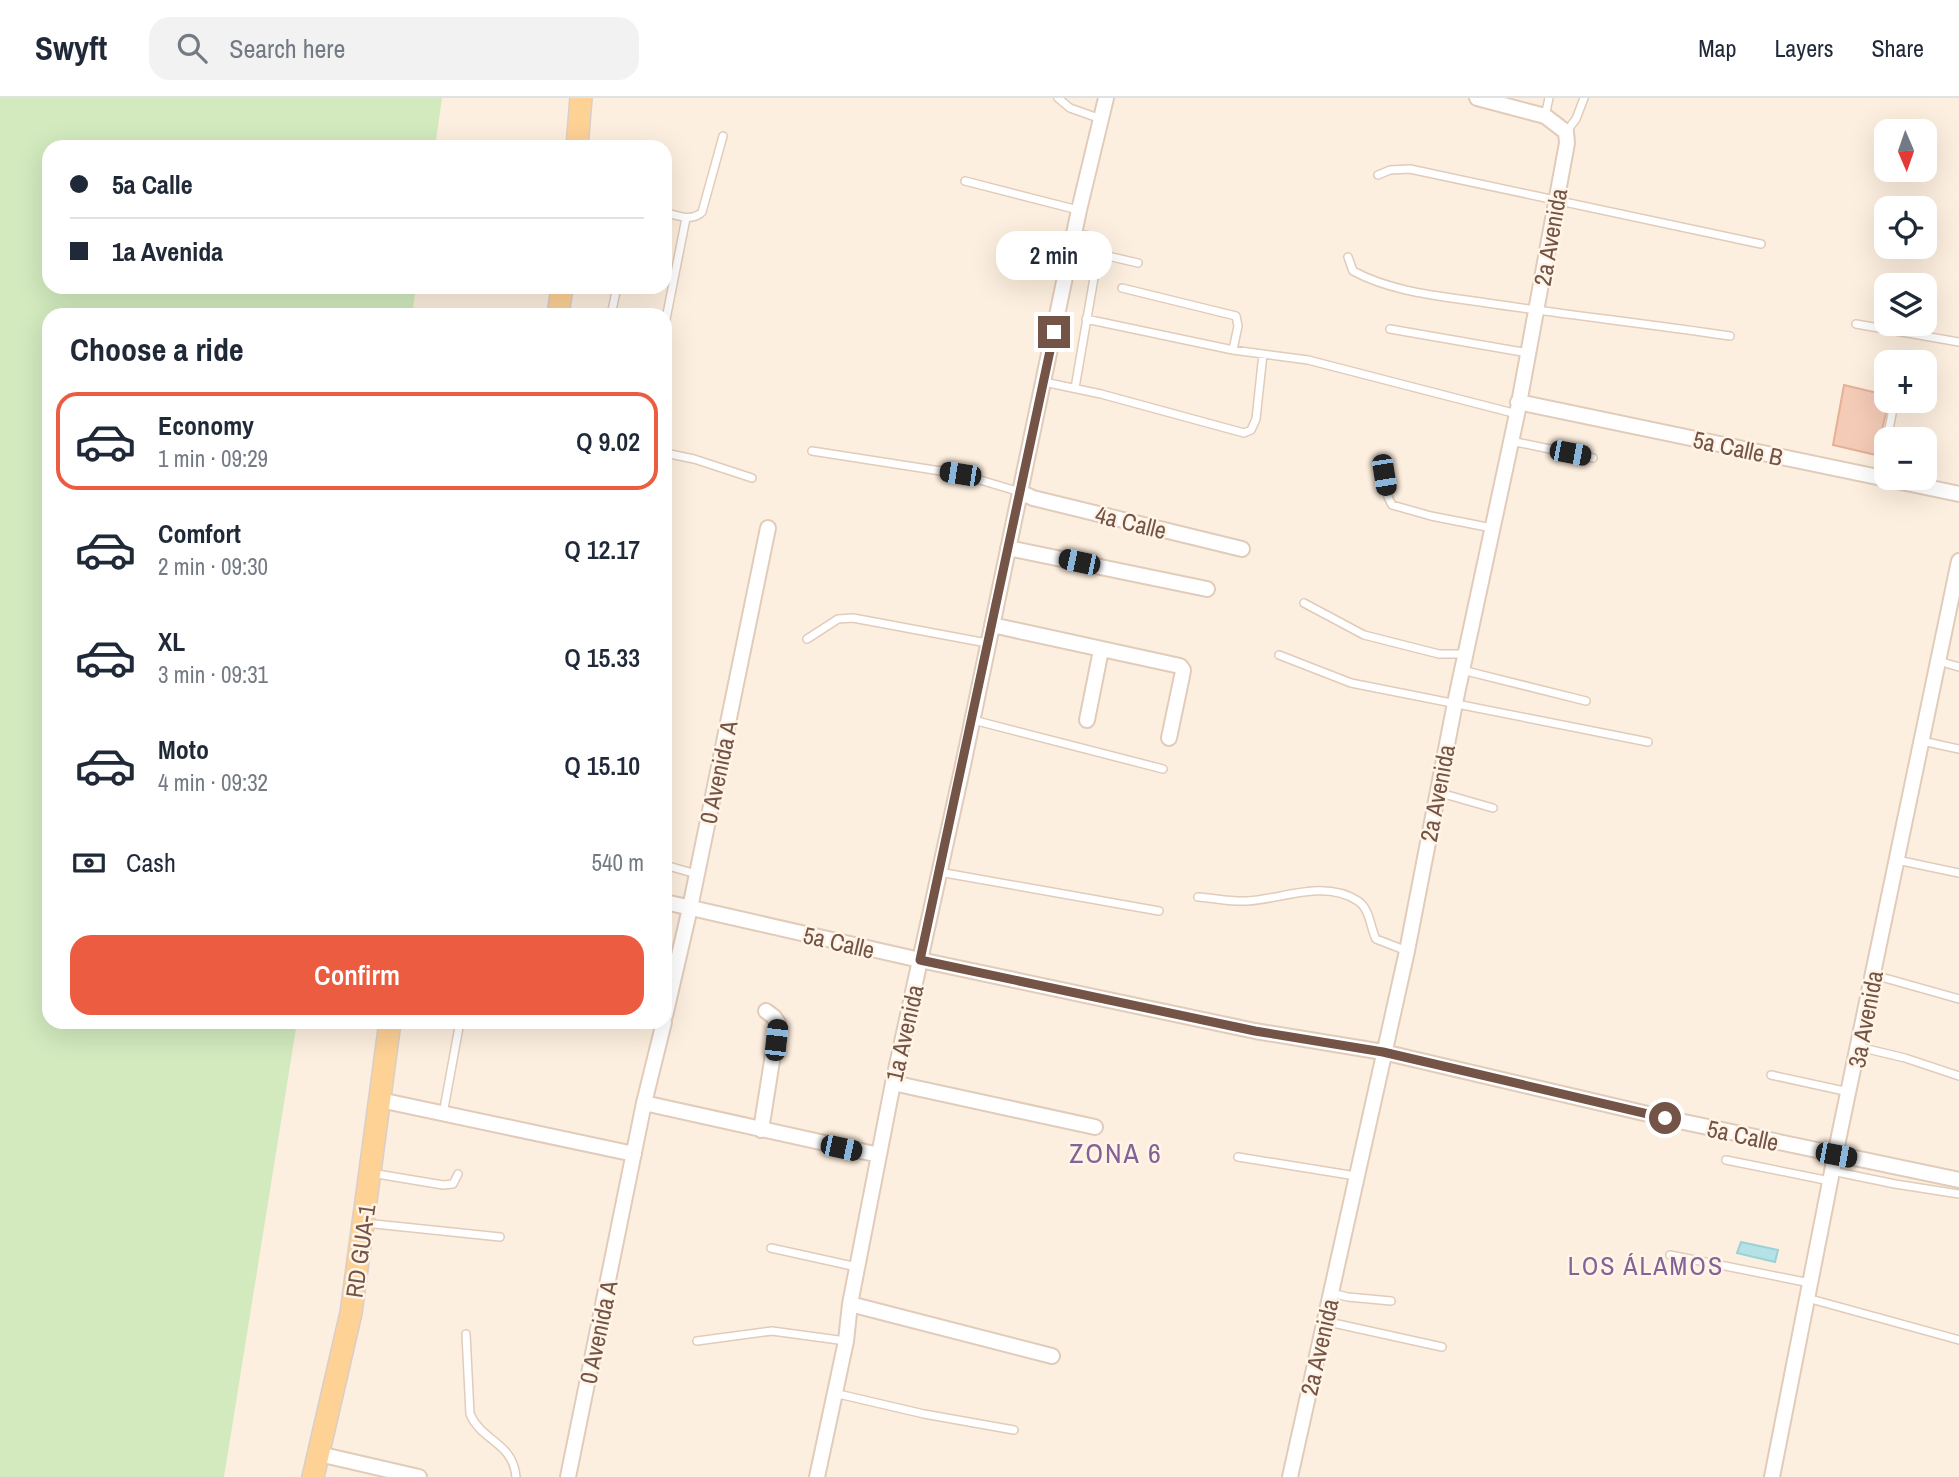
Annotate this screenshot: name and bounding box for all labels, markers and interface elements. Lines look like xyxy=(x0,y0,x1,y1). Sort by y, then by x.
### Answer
search box xyxy=(149,17,639,80)
text: Swyft xyxy=(35,26,107,70)
icon: search xyxy=(173,29,211,67)
text: Search here xyxy=(229,31,345,66)
text: Map xyxy=(1698,32,1736,64)
text: Layers xyxy=(1774,32,1833,64)
text: Share xyxy=(1871,32,1924,64)
north arrow xyxy=(1874,119,1937,182)
map controls xyxy=(1874,119,1937,490)
text: 5a Calle xyxy=(112,167,193,202)
street label: 2a Avenida xyxy=(1526,186,1574,288)
button: locate xyxy=(1874,196,1937,259)
callout: 2 min xyxy=(996,230,1112,280)
text: 1a Avenida xyxy=(112,234,223,269)
text: 2 min xyxy=(1030,240,1078,271)
button: layers xyxy=(1874,273,1937,336)
route end xyxy=(1038,316,1070,348)
text: Choose a ride xyxy=(70,328,244,371)
button: + xyxy=(1874,350,1937,413)
text: Economy xyxy=(158,408,254,443)
icon: car xyxy=(74,410,137,473)
street label: 5a Calle B xyxy=(1690,423,1786,473)
text: Q 9.02 xyxy=(576,424,640,459)
button: − xyxy=(1874,427,1937,490)
car xyxy=(1548,439,1593,467)
text: 1 min · 09:29 xyxy=(158,443,268,474)
car xyxy=(1371,453,1398,497)
car xyxy=(938,460,983,488)
street label: 4a Calle xyxy=(1092,498,1170,546)
text: Comfort xyxy=(158,516,241,551)
icon: car xyxy=(74,518,137,581)
text: Q 12.17 xyxy=(564,532,640,567)
car xyxy=(1057,547,1102,577)
text: 2 min · 09:30 xyxy=(158,551,268,582)
text: XL xyxy=(158,624,185,659)
icon: car xyxy=(74,626,137,689)
text: Q 15.33 xyxy=(564,640,640,675)
text: 3 min · 09:31 xyxy=(158,659,268,690)
street label: 0 Avenida A xyxy=(691,717,745,827)
text: Moto xyxy=(158,732,209,767)
icon: car xyxy=(74,734,137,797)
street label: 2a Avenida xyxy=(1412,742,1462,844)
text: Q 15.10 xyxy=(564,748,640,783)
text: 4 min · 09:32 xyxy=(158,767,268,798)
icon: cash xyxy=(70,844,108,882)
text: Cash xyxy=(126,845,176,880)
text: 540 m xyxy=(592,847,644,878)
street label: 5a Calle xyxy=(800,918,878,966)
button: Confirm xyxy=(70,935,644,1015)
street label: 3a Avenida xyxy=(1840,968,1890,1070)
street label: 1a Avenida xyxy=(877,982,931,1084)
car xyxy=(764,1018,789,1062)
route start xyxy=(1649,1102,1681,1134)
street label: 5a Calle xyxy=(1704,1112,1782,1158)
car xyxy=(819,1133,864,1163)
district label: ZONA 6 xyxy=(1069,1134,1163,1172)
car xyxy=(1814,1141,1859,1169)
street label: RD GUA-1 xyxy=(338,1202,382,1300)
district label: LOS ÁLAMOS xyxy=(1568,1248,1724,1283)
street label: 0 Avenida A xyxy=(571,1277,625,1387)
street label: 2a Avenida xyxy=(1292,1296,1346,1398)

